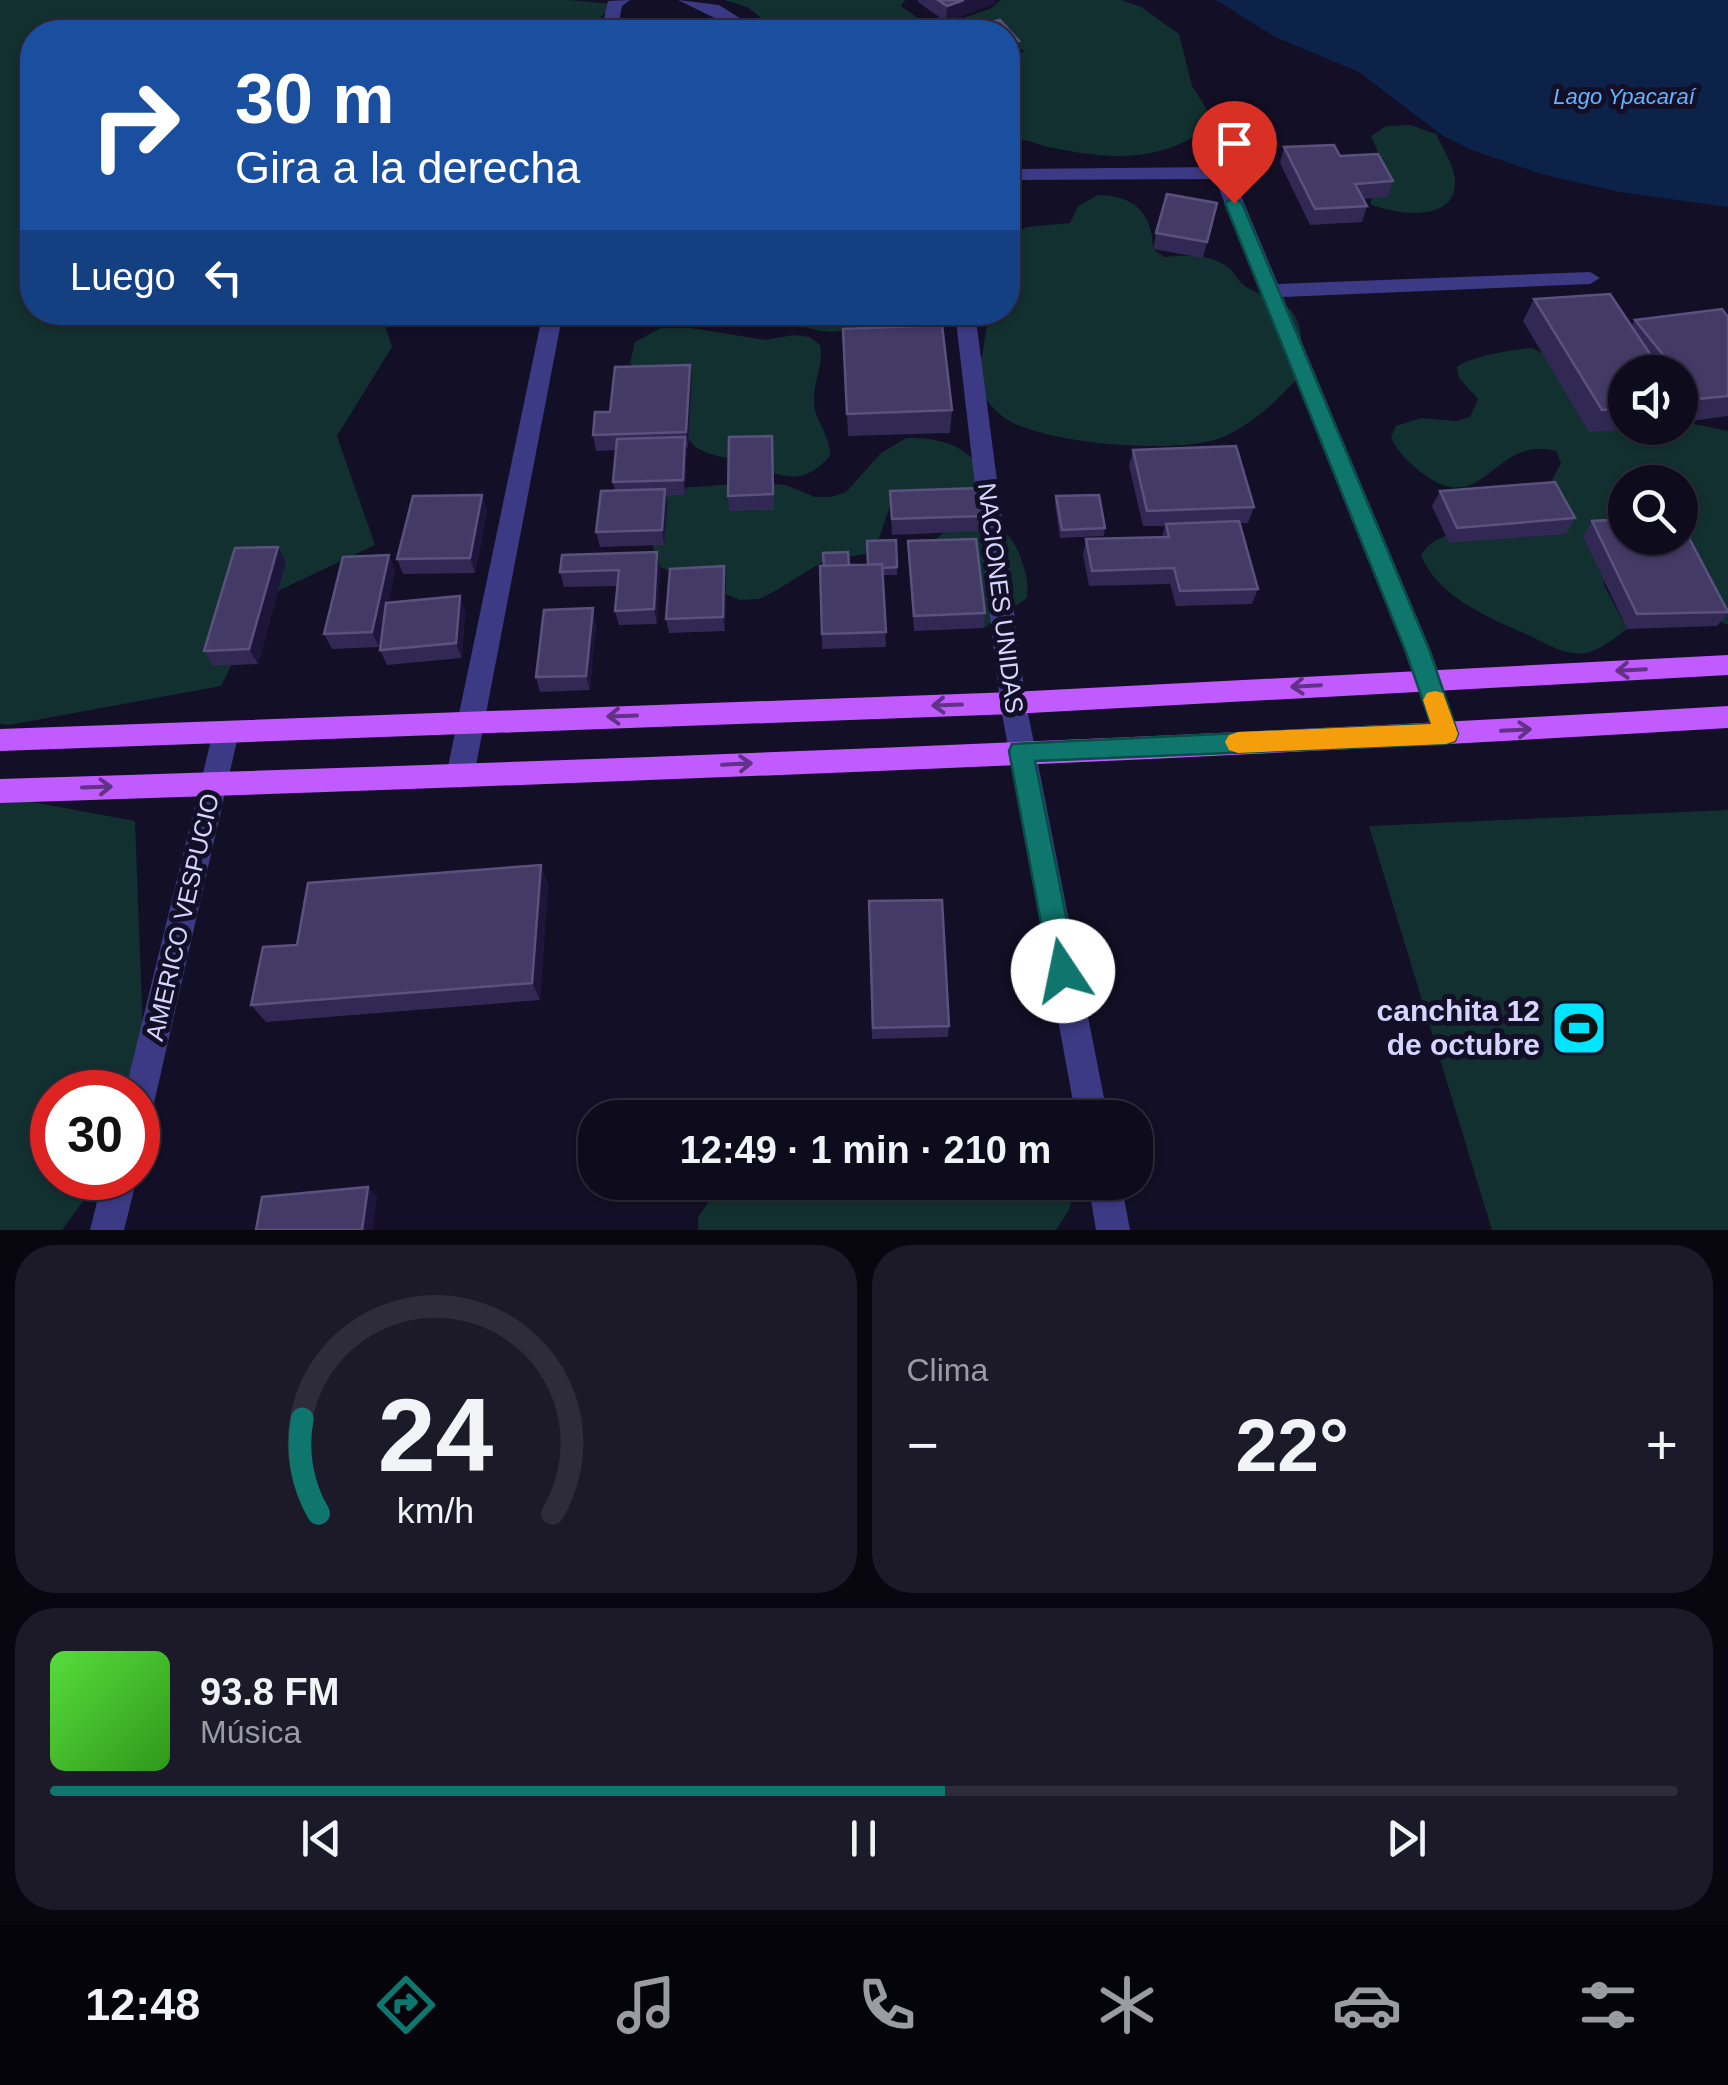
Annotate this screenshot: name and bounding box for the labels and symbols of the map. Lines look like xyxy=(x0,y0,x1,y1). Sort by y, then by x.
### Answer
water label: Lago Ypacaraí xyxy=(1553,84,1697,109)
pin xyxy=(1192,101,1277,204)
street label: NACIONES UNIDAS xyxy=(973,481,1029,715)
one-way arrow xyxy=(1615,661,1647,680)
one-way arrow xyxy=(1290,677,1323,696)
one-way arrow xyxy=(931,696,963,715)
one-way arrow xyxy=(606,707,638,726)
one-way arrow xyxy=(1500,720,1532,739)
one-way arrow xyxy=(720,754,752,773)
one-way arrow xyxy=(81,777,113,796)
street label: AMERICO VESPUCIO xyxy=(140,791,224,1043)
position arrow xyxy=(1011,919,1115,1023)
place label: canchita 12 de octubre xyxy=(1377,994,1540,1061)
sports icon: canchita 12 de octubre xyxy=(1549,998,1609,1058)
speed limit sign: 30 xyxy=(30,1070,160,1200)

